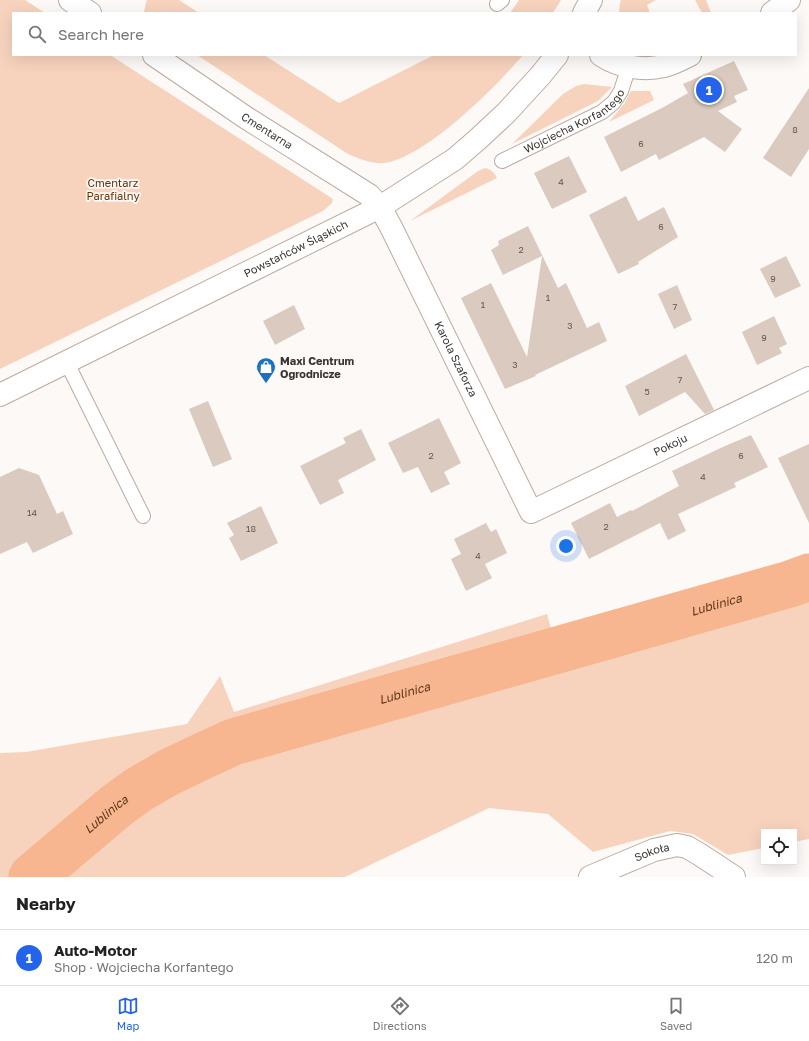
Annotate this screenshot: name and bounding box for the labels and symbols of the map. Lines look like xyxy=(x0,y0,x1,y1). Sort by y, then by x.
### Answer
pin: 1 xyxy=(696,75,722,105)
street label: Wojciecha Korfantego xyxy=(521,86,627,155)
street label: Cmentarna xyxy=(239,109,295,151)
house number: 8 xyxy=(792,124,798,135)
house number: 6 xyxy=(638,138,644,149)
park label: Cmentarz Parafialny xyxy=(86,176,140,202)
house number: 4 xyxy=(558,176,564,187)
street label: Powstańców Śląskich xyxy=(241,217,350,279)
house number: 6 xyxy=(658,221,664,232)
house number: 2 xyxy=(518,244,524,255)
house number: 9 xyxy=(770,273,776,284)
house number: 1 xyxy=(546,292,551,303)
house number: 1 xyxy=(481,299,486,310)
house number: 7 xyxy=(673,301,678,312)
street label: Karola Szaforza xyxy=(432,319,480,399)
house number: 3 xyxy=(567,320,573,331)
house number: 9 xyxy=(761,332,767,343)
place label: Maxi Centrum Ogrodnicze xyxy=(280,354,355,380)
shop icon: Maxi Centrum Ogrodnicze xyxy=(255,356,277,384)
house number: 3 xyxy=(512,359,518,370)
house number: 7 xyxy=(678,374,683,385)
house number: 5 xyxy=(644,386,650,397)
street label: Pokoju xyxy=(651,431,689,458)
house number: 2 xyxy=(428,450,434,461)
house number: 6 xyxy=(738,450,744,461)
house number: 4 xyxy=(700,471,706,482)
house number: 14 xyxy=(27,507,37,518)
house number: 2 xyxy=(603,521,609,532)
house number: 18 xyxy=(246,523,256,534)
your location xyxy=(556,536,576,556)
house number: 4 xyxy=(475,550,481,561)
water label: Lublinica xyxy=(689,590,744,619)
water label: Lublinica xyxy=(377,678,433,707)
water label: Lublinica xyxy=(81,791,132,837)
street label: Sokoła xyxy=(632,840,671,864)

